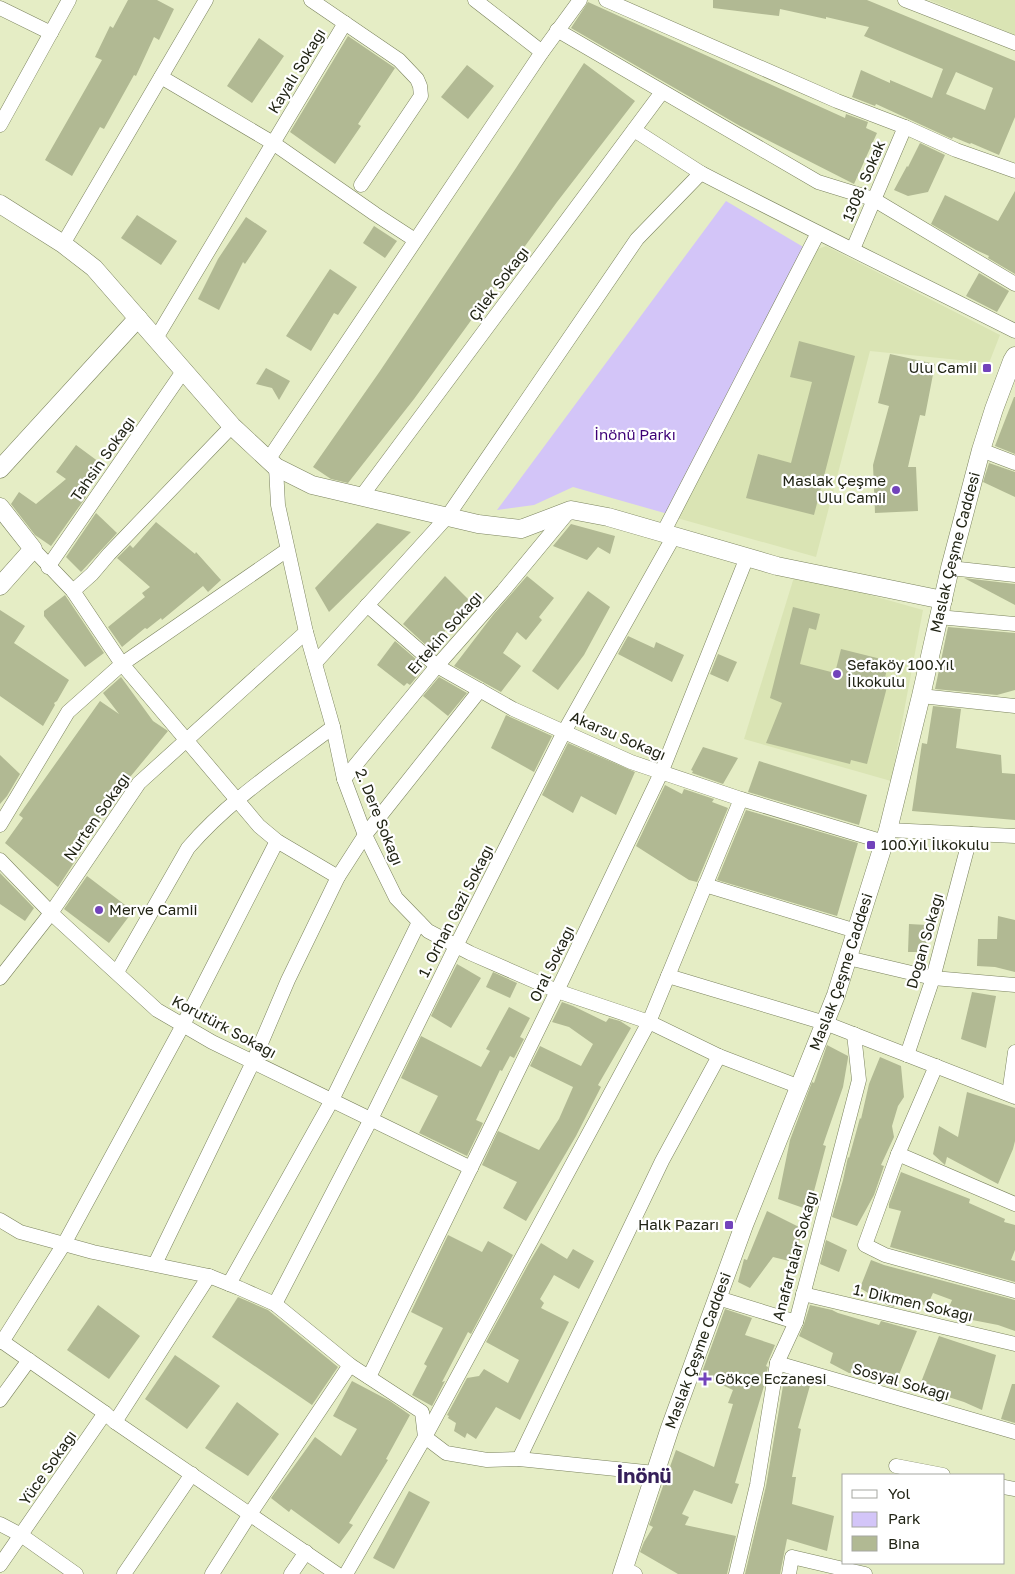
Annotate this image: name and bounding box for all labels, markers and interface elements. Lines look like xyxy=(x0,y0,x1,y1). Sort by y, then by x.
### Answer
street label: Kayalı Sokağı xyxy=(264,25,329,116)
street label: 1308. Sokak xyxy=(838,137,888,224)
street label: Çilek Sokağı xyxy=(464,243,532,324)
place label: Ulu Camii xyxy=(908,358,977,376)
marker: Ulu Camii xyxy=(981,362,993,374)
street label: Tahsin Sokağı xyxy=(66,413,138,504)
park label: İnönü Parkı xyxy=(594,425,676,443)
street label: Maslak Çeşme Caddesi xyxy=(926,470,983,635)
place label: Maslak Çeşme Ulu Camii xyxy=(782,471,886,506)
marker: Maslak Çeşme Ulu Camii xyxy=(890,484,902,496)
street label: Ertekin Sokağı xyxy=(403,587,485,678)
place label: Sefaköy 100.Yıl İlkokulu xyxy=(847,655,955,690)
marker: Sefaköy 100.Yıl İlkokulu xyxy=(831,668,843,680)
street label: Akarsu Sokağı xyxy=(568,707,669,763)
street label: 2. Dere Sokağı xyxy=(352,766,408,868)
street label: Nurten Sokağı xyxy=(59,769,133,864)
place label: 100.Yıl İlkokulu xyxy=(881,835,989,853)
marker: 100.Yıl İlkokulu xyxy=(865,839,877,851)
street label: 1. Orhan Gazi Sokağı xyxy=(414,841,496,980)
street label: Maslak Çeşme Caddesi xyxy=(805,891,876,1053)
street label: Doğan Sokağı xyxy=(902,891,946,991)
place label: Merve Camii xyxy=(109,900,197,918)
marker: Merve Camii xyxy=(93,904,105,916)
street label: Oral Sokağı xyxy=(525,923,577,1005)
street label: Korutürk Sokağı xyxy=(169,991,280,1061)
street label: Anafartalar Sokağı xyxy=(768,1189,820,1323)
place label: Halk Pazarı xyxy=(638,1215,719,1233)
marker: Halk Pazarı xyxy=(723,1219,735,1231)
street label: Maslak Çeşme Caddesi xyxy=(660,1270,734,1431)
street label: 1. Dikmen Sokağı xyxy=(852,1280,975,1325)
street label: Sosyal Sokağı xyxy=(851,1359,952,1403)
place label: Gökçe Eczanesi xyxy=(715,1369,827,1387)
marker: Gökçe Eczanesi xyxy=(699,1373,711,1385)
street label: Yüce Sokağı xyxy=(15,1427,80,1508)
district label: İnönü xyxy=(617,1463,671,1487)
legend xyxy=(842,1474,1005,1564)
text: Yol xyxy=(888,1484,910,1502)
text: Park xyxy=(888,1509,921,1527)
text: Bina xyxy=(888,1534,920,1552)

